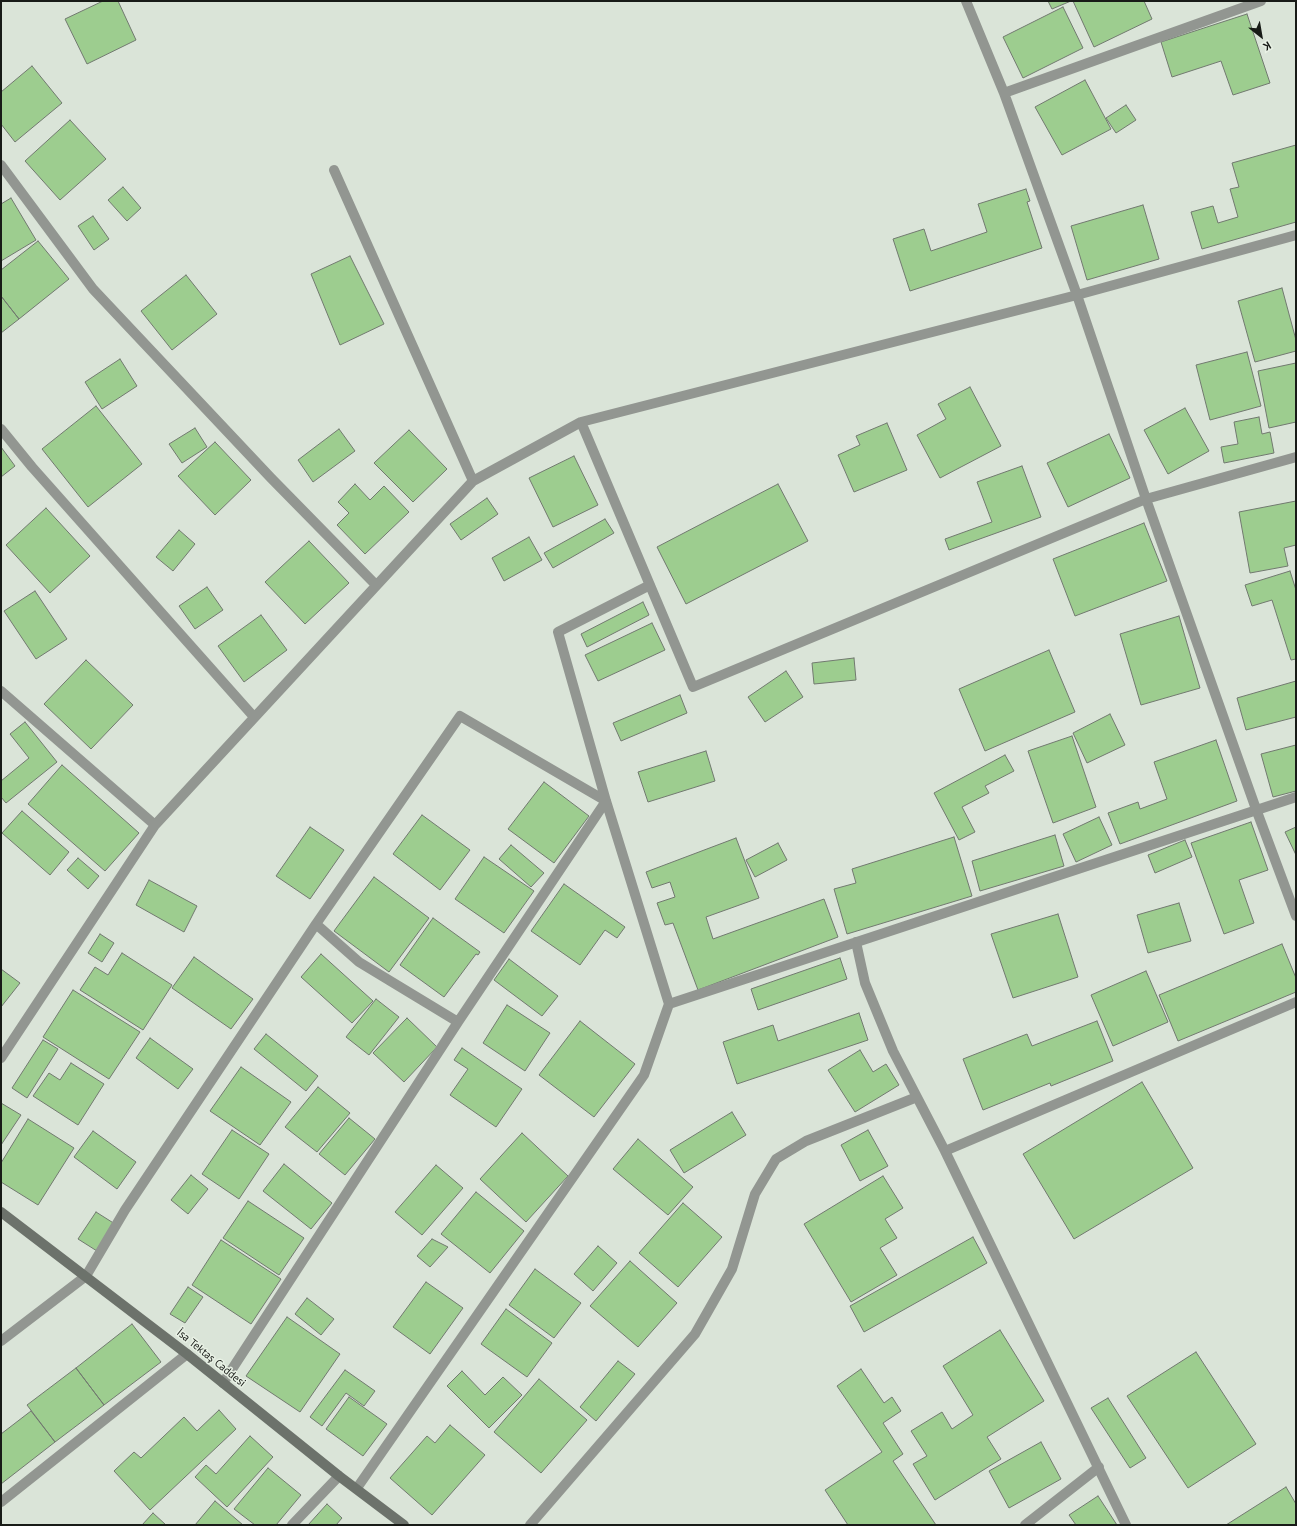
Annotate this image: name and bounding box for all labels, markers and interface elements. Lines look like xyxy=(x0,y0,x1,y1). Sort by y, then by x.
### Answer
north arrow xyxy=(1241,16,1281,56)
text: K xyxy=(1261,39,1274,54)
street label: İsa Tektaş Caddesi xyxy=(174,1326,248,1390)

